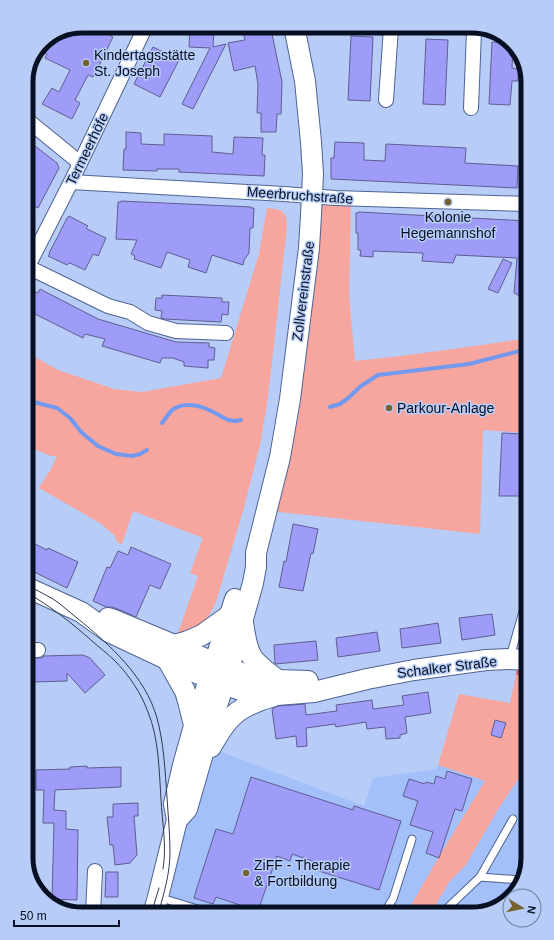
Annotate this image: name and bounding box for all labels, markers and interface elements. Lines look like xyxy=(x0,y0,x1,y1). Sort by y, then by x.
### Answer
place label: Kindertagsstätte St. Joseph xyxy=(94,47,195,79)
marker: Kindertagsstätte St. Joseph xyxy=(81,58,91,68)
street label: Termeerhöfe xyxy=(63,110,112,188)
street label: Meerbruchstraße xyxy=(246,183,354,207)
marker: Kolonie Hegemannshof xyxy=(443,197,453,207)
place label: Kolonie Hegemannshof xyxy=(401,209,496,241)
street label: Zollvereinstraße xyxy=(289,240,317,342)
place label: Parkour-Anlage xyxy=(397,400,494,416)
marker: Parkour-Anlage xyxy=(384,403,394,413)
street label: Schalker Straße xyxy=(396,653,498,681)
place label: ZiFF - Therapie & Fortbildung xyxy=(254,857,350,889)
marker: ZiFF - Therapie & Fortbildung xyxy=(241,868,251,878)
north arrow xyxy=(502,888,542,928)
scale bar xyxy=(14,902,119,928)
text: N xyxy=(525,905,538,915)
text: 50 m xyxy=(20,909,47,923)

